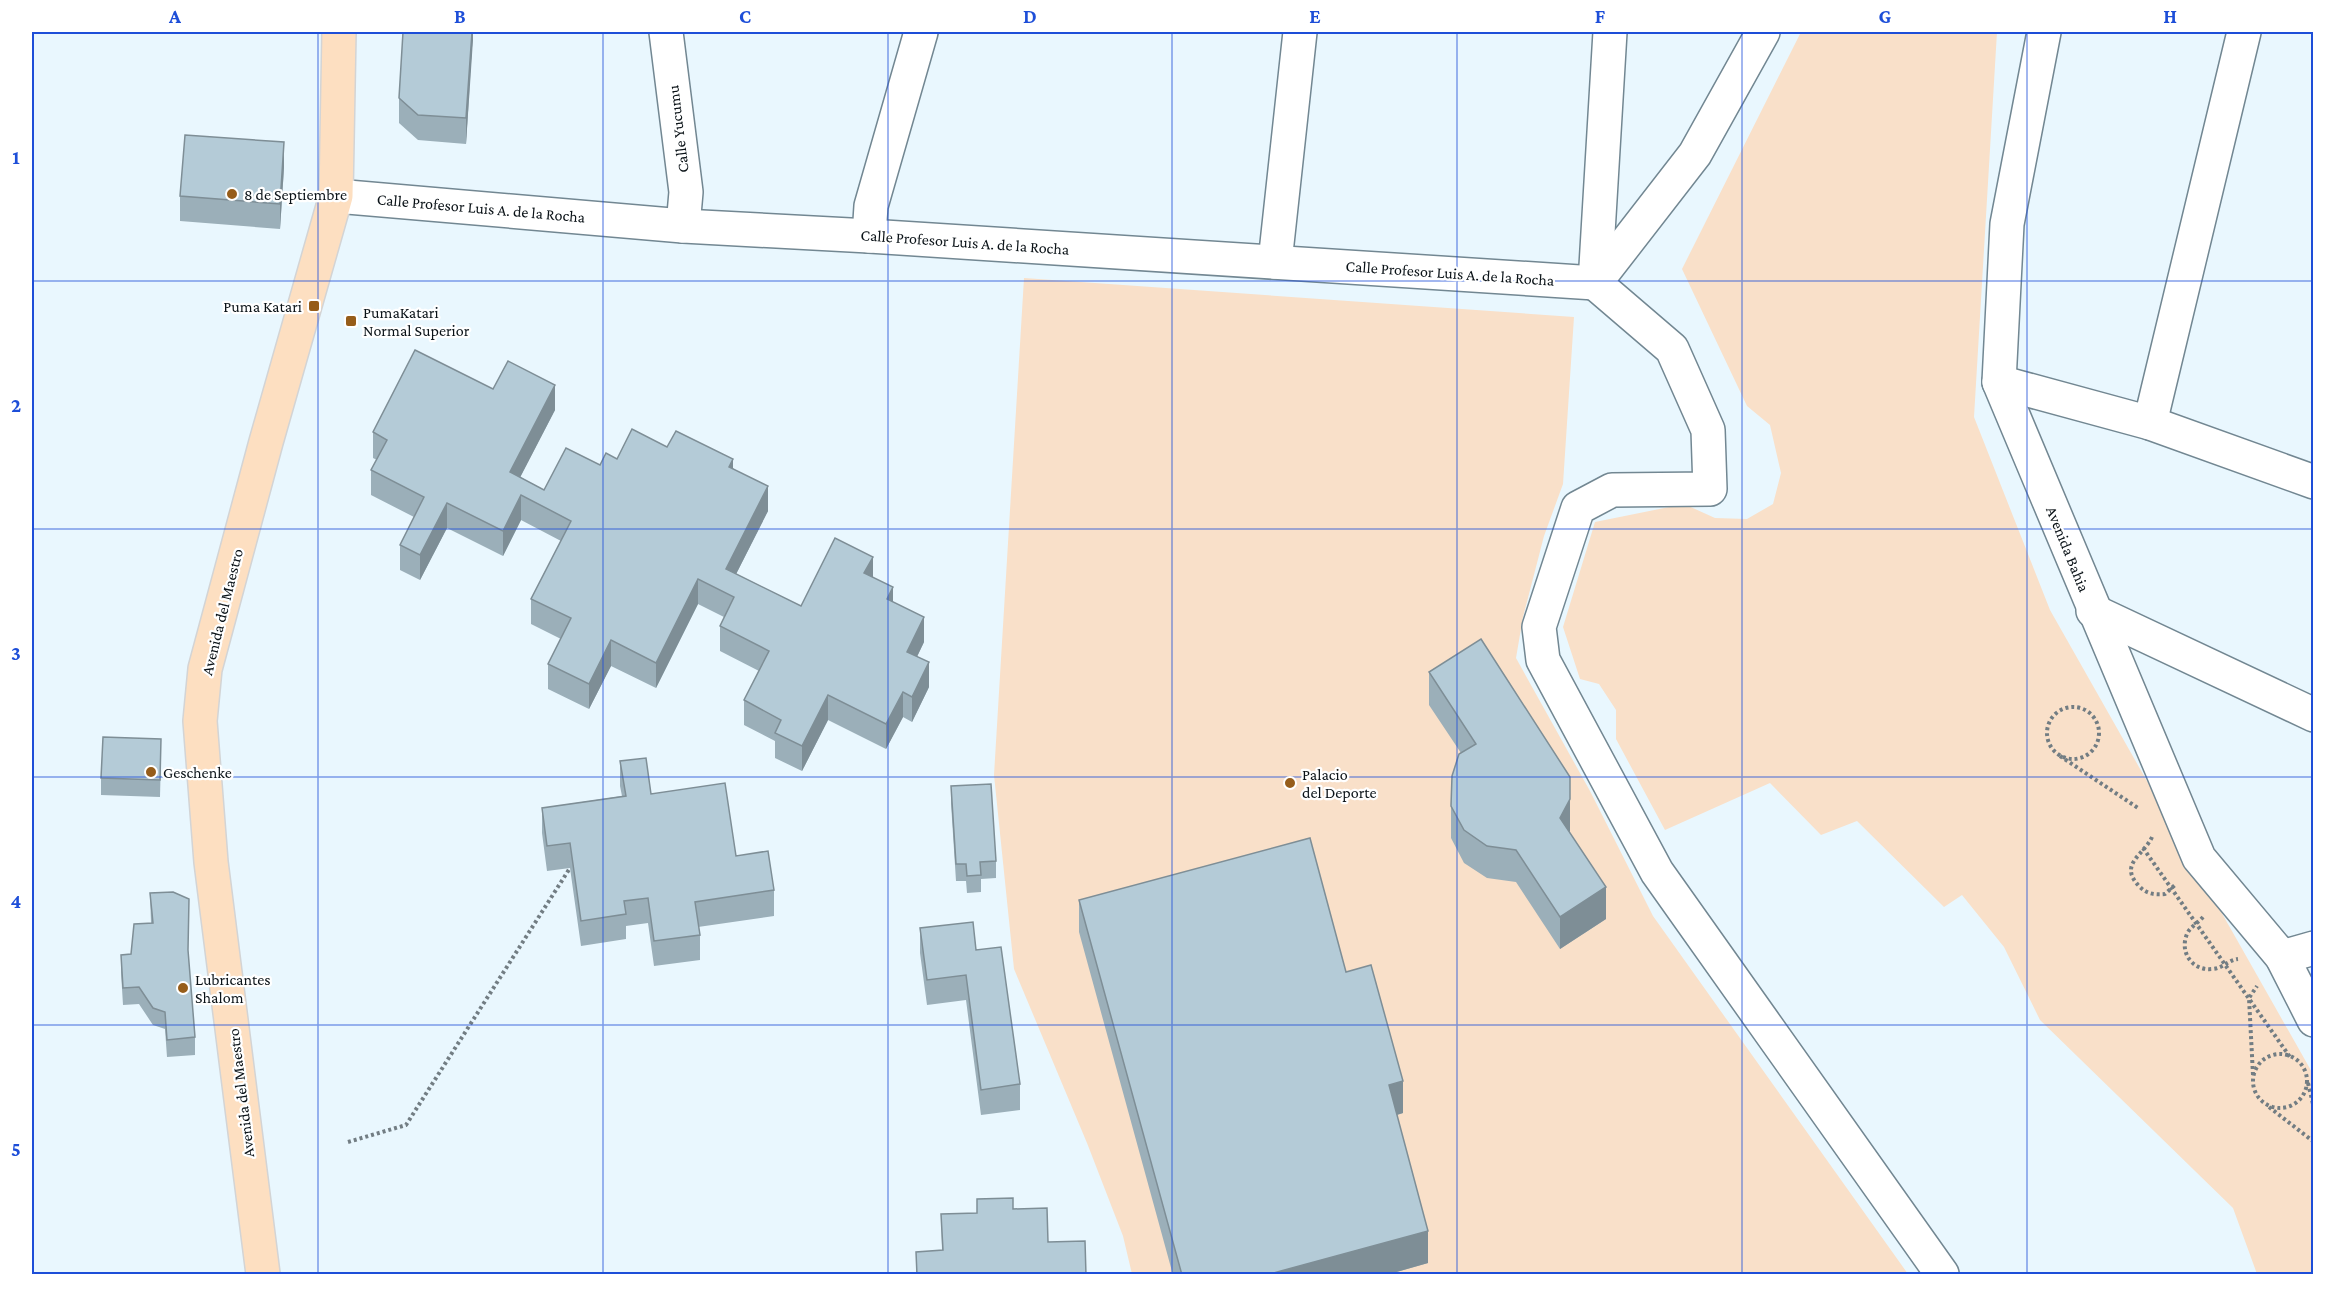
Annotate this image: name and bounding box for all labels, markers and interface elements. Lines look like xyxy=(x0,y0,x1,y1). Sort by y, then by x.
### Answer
text: A xyxy=(168,5,182,27)
text: B xyxy=(454,5,466,27)
text: C xyxy=(739,5,751,27)
text: D xyxy=(1023,5,1037,27)
text: E xyxy=(1309,5,1321,27)
text: F xyxy=(1595,5,1606,27)
text: G xyxy=(1879,5,1892,27)
text: H xyxy=(2163,5,2177,27)
street label: Calle Yucumu xyxy=(664,84,692,174)
text: 1 xyxy=(12,146,20,168)
place label: 8 de Septiembre xyxy=(244,186,347,204)
marker: 8 de Septiembre xyxy=(225,187,239,201)
street label: Calle Profesor Luis A. de la Rocha xyxy=(376,190,586,226)
street label: Calle Profesor Luis A. de la Rocha xyxy=(860,226,1070,258)
street label: Calle Profesor Luis A. de la Rocha xyxy=(1345,257,1555,289)
place label: Puma Katari xyxy=(223,298,302,315)
marker: Puma Katari xyxy=(307,299,321,313)
place label: PumaKatari Normal Superior xyxy=(363,304,470,340)
marker: PumaKatari Normal Superior xyxy=(344,314,358,328)
text: 2 xyxy=(11,394,21,416)
street label: Avenida Bahia xyxy=(2043,504,2093,595)
street label: Avenida del Maestro xyxy=(198,547,246,677)
text: 3 xyxy=(11,642,21,664)
place label: Geschenke xyxy=(163,764,232,781)
marker: Geschenke xyxy=(144,765,158,779)
place label: Palacio del Deporte xyxy=(1302,766,1377,802)
marker: Palacio del Deporte xyxy=(1283,776,1297,790)
text: 4 xyxy=(11,890,22,912)
place label: Lubricantes Shalom xyxy=(195,971,271,1006)
marker: Lubricantes Shalom xyxy=(176,981,190,995)
street label: Avenida del Maestro xyxy=(225,1027,257,1158)
text: 5 xyxy=(11,1138,21,1160)

